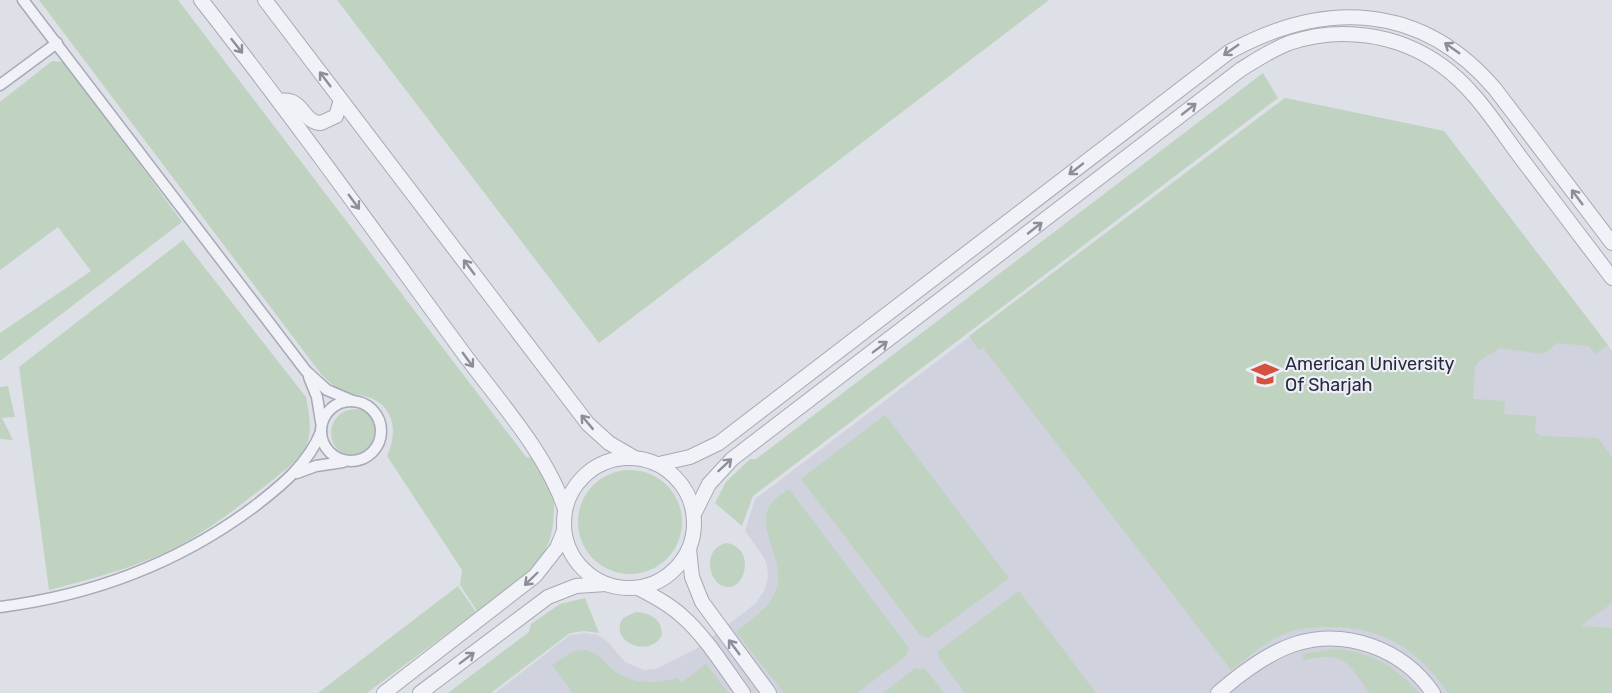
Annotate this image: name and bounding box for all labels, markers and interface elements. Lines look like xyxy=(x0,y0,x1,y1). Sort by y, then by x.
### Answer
one-way arrow xyxy=(231,38,244,54)
one-way arrow xyxy=(1445,42,1461,54)
one-way arrow xyxy=(1224,44,1240,56)
one-way arrow xyxy=(318,71,331,87)
one-way arrow xyxy=(1181,103,1197,116)
one-way arrow xyxy=(1069,163,1085,175)
one-way arrow xyxy=(1570,189,1583,205)
one-way arrow xyxy=(348,194,360,210)
one-way arrow xyxy=(1026,222,1042,235)
one-way arrow xyxy=(462,260,475,276)
one-way arrow xyxy=(872,341,888,354)
one-way arrow xyxy=(462,352,474,368)
place label: American University Of Sharjah xyxy=(1285,353,1455,396)
school or university icon: American University Of Sharjah xyxy=(1250,359,1280,389)
one-way arrow xyxy=(581,414,594,430)
one-way arrow xyxy=(717,459,732,473)
one-way arrow xyxy=(524,572,539,586)
one-way arrow xyxy=(727,639,740,655)
one-way arrow xyxy=(458,651,474,664)

